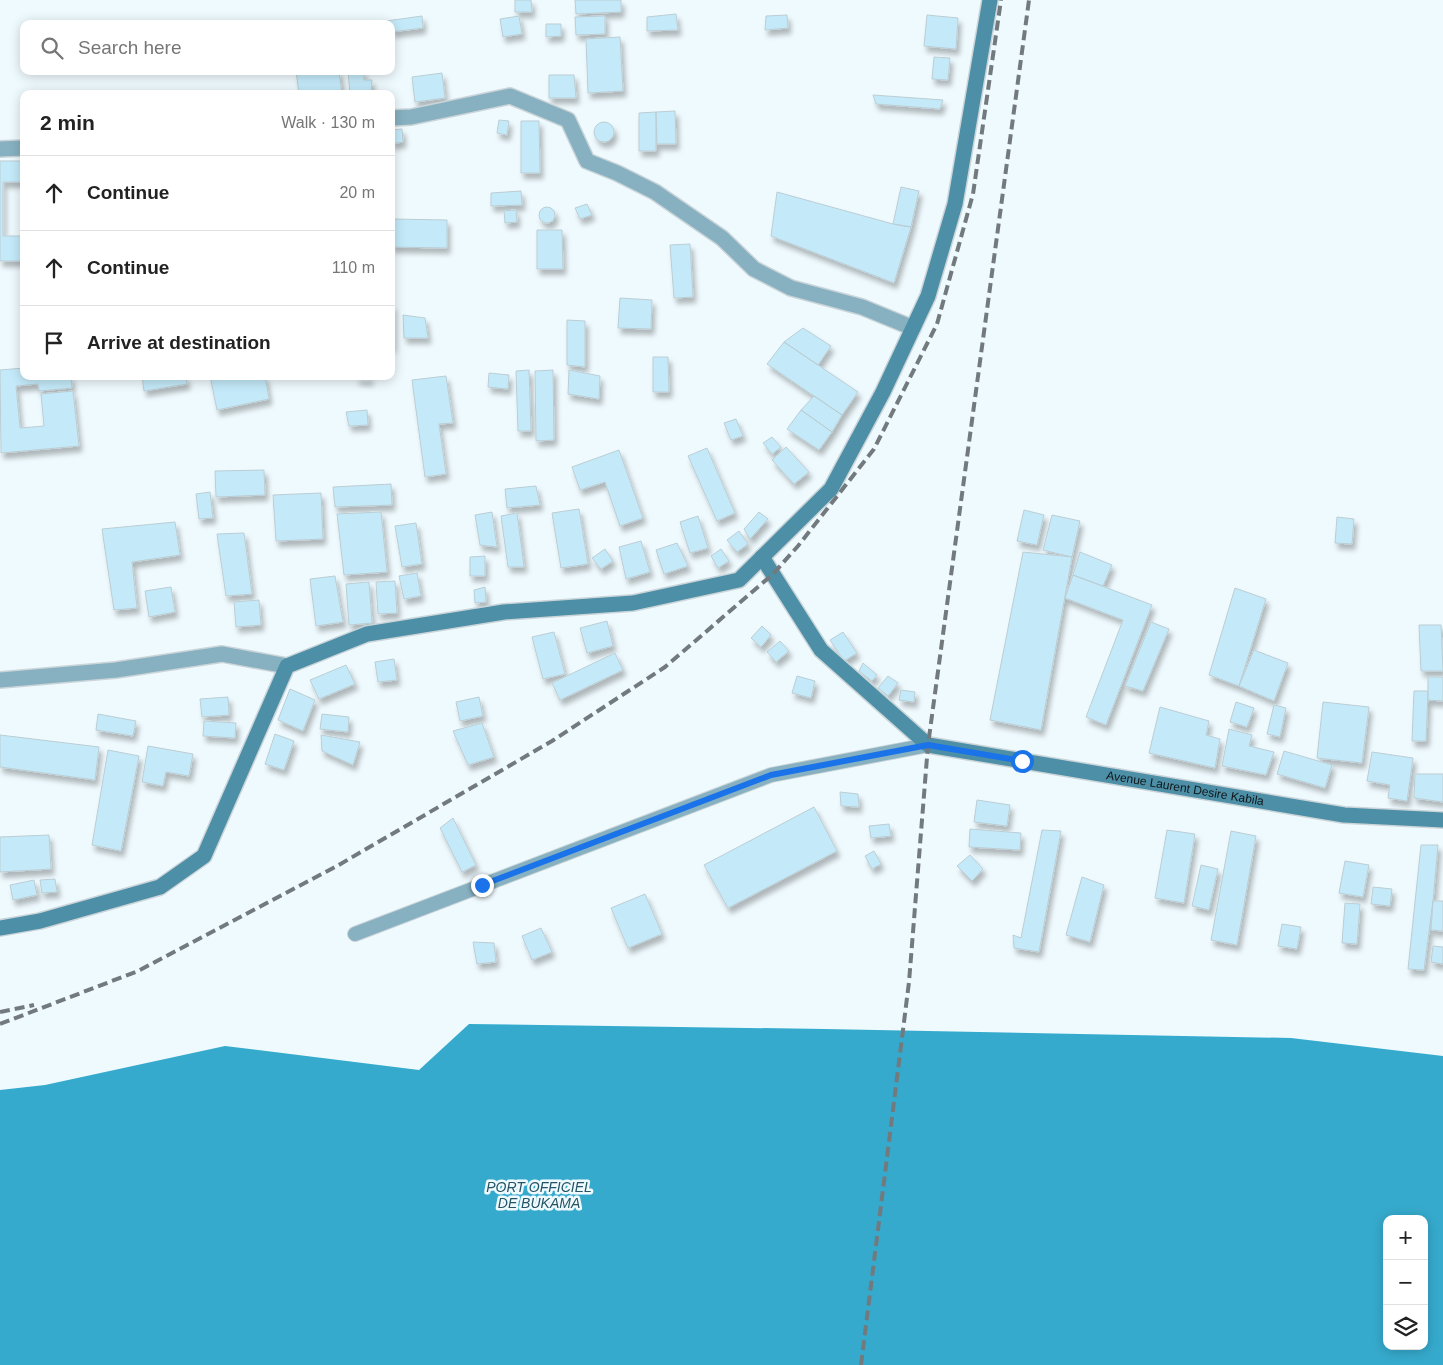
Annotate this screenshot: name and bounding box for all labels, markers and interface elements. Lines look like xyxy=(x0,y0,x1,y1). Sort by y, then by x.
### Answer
search box xyxy=(20,20,395,75)
icon: search xyxy=(38,34,66,62)
text: Search here xyxy=(78,37,182,58)
text: 2 min xyxy=(40,111,95,134)
text: Walk · 130 m xyxy=(281,114,375,131)
icon: ahead xyxy=(40,179,68,207)
text: Continue xyxy=(87,182,169,203)
text: 20 m xyxy=(339,184,375,201)
icon: ahead xyxy=(40,254,68,282)
text: Continue xyxy=(87,257,169,278)
text: 110 m xyxy=(332,259,375,276)
icon: arrive xyxy=(40,329,68,357)
text: Arrive at destination xyxy=(87,332,271,353)
route start xyxy=(1011,750,1034,773)
street label: Avenue Laurent Desire Kabila xyxy=(1105,768,1265,808)
route end xyxy=(471,874,494,897)
water label: PORT OFFICIEL DE BUKAMA xyxy=(486,1179,592,1211)
map controls xyxy=(1383,1215,1428,1350)
button: + xyxy=(1383,1215,1428,1260)
button: − xyxy=(1383,1260,1428,1305)
button: layers xyxy=(1383,1305,1428,1350)

